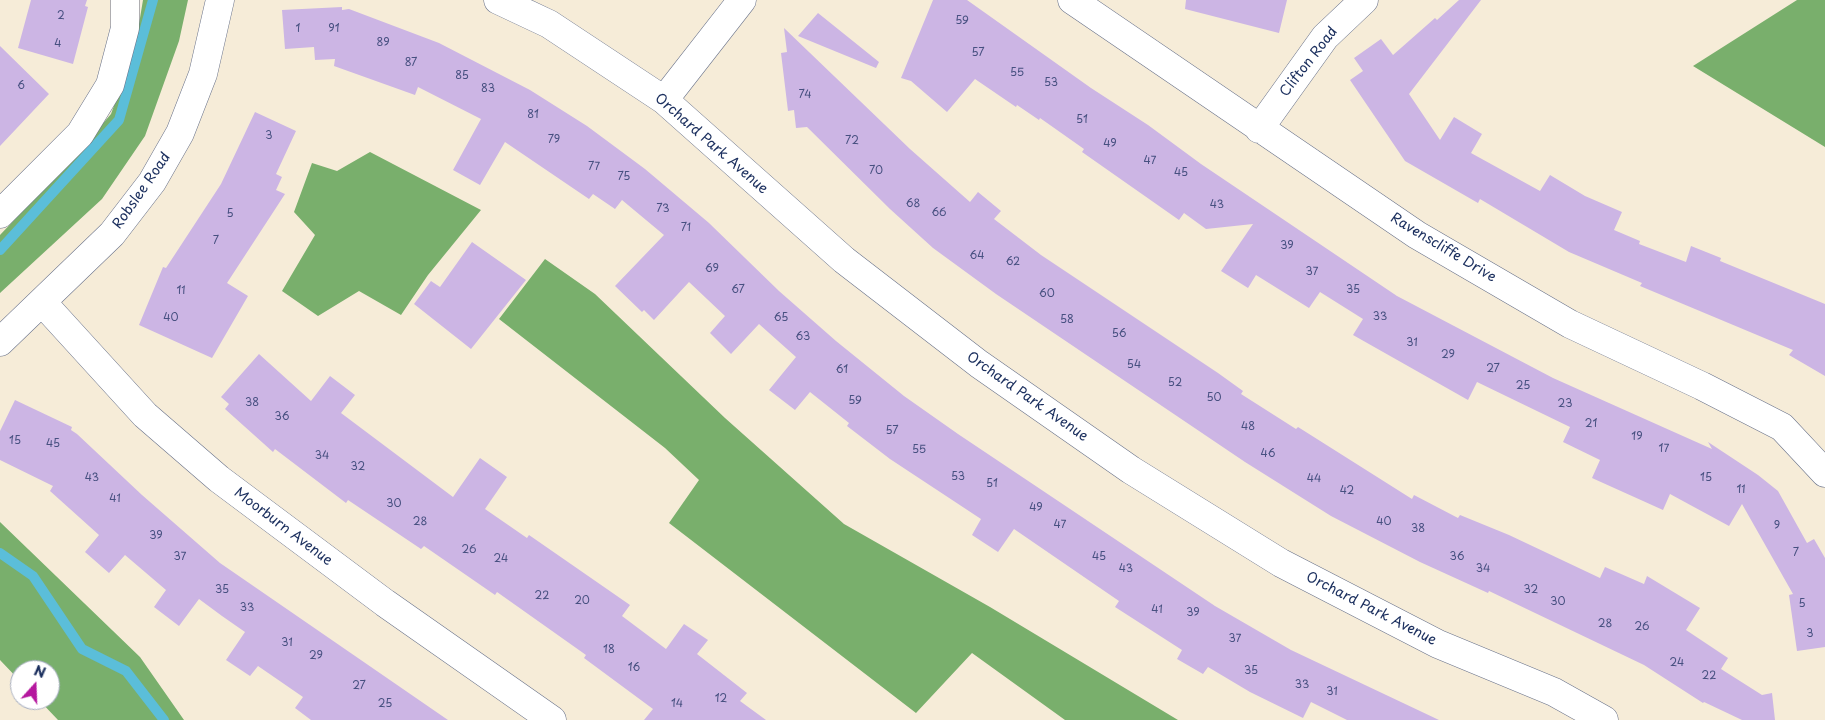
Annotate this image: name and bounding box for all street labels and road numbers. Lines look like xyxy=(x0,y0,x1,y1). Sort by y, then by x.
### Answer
street label: Clifton Road xyxy=(1277,24,1341,100)
street label: Orchard Park Avenue xyxy=(651,90,771,198)
street label: Robslee Road xyxy=(110,150,174,232)
street label: Ravenscliffe Drive xyxy=(1387,210,1499,286)
street label: Orchard Park Avenue xyxy=(963,349,1091,445)
street label: Moorburn Avenue xyxy=(231,485,335,569)
street label: Orchard Park Avenue xyxy=(1303,569,1439,649)

